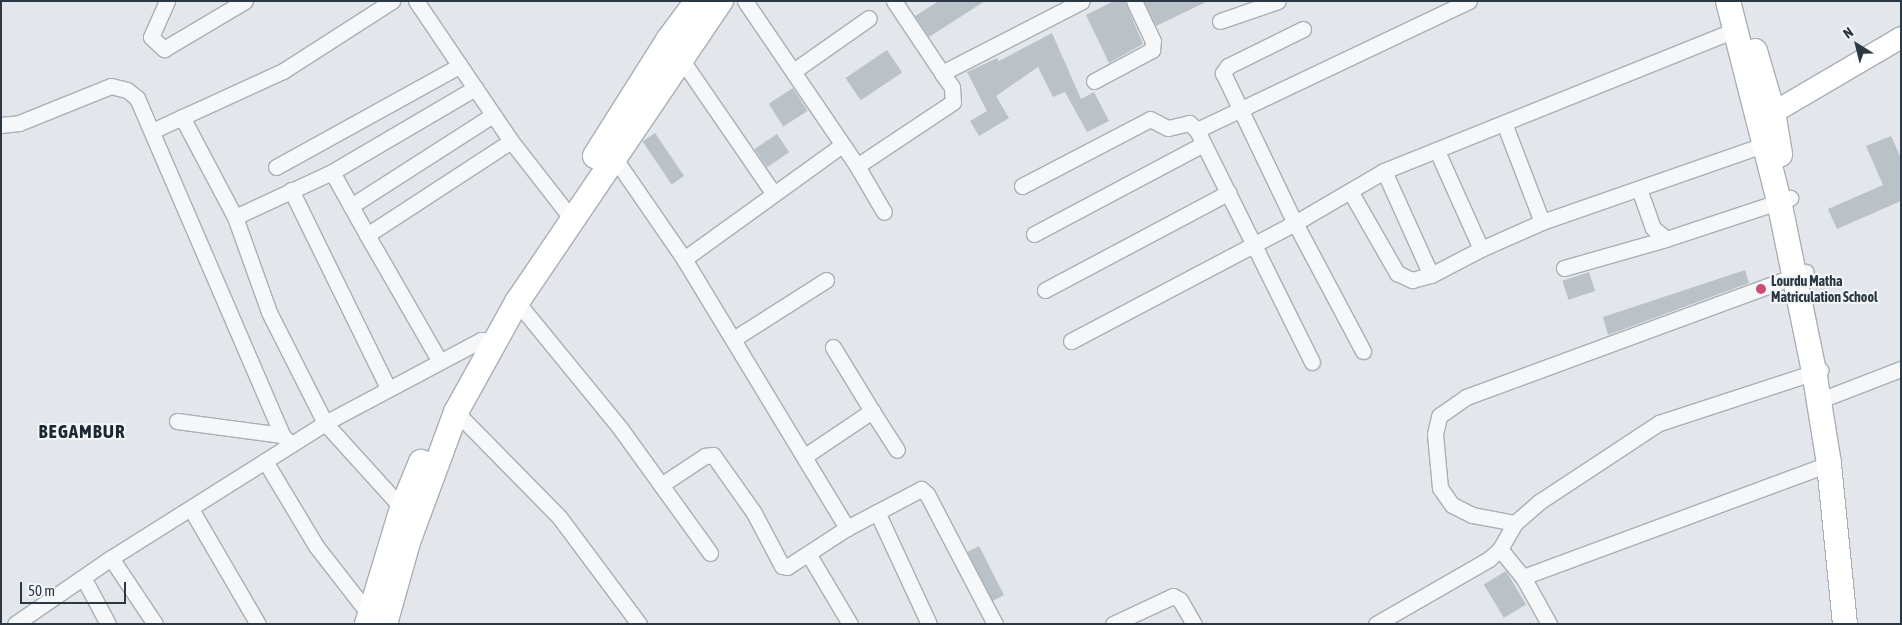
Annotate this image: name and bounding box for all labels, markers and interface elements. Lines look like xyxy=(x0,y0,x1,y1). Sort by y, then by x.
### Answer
north arrow xyxy=(1832,20,1882,70)
text: N xyxy=(1840,24,1856,42)
place label: Lourdu Matha Matriculation School xyxy=(1771,273,1878,306)
marker: Lourdu Matha Matriculation School xyxy=(1755,283,1767,295)
district label: BEGAMBUR xyxy=(38,421,126,443)
scale bar xyxy=(22,572,129,604)
text: 50 m xyxy=(28,582,55,599)

